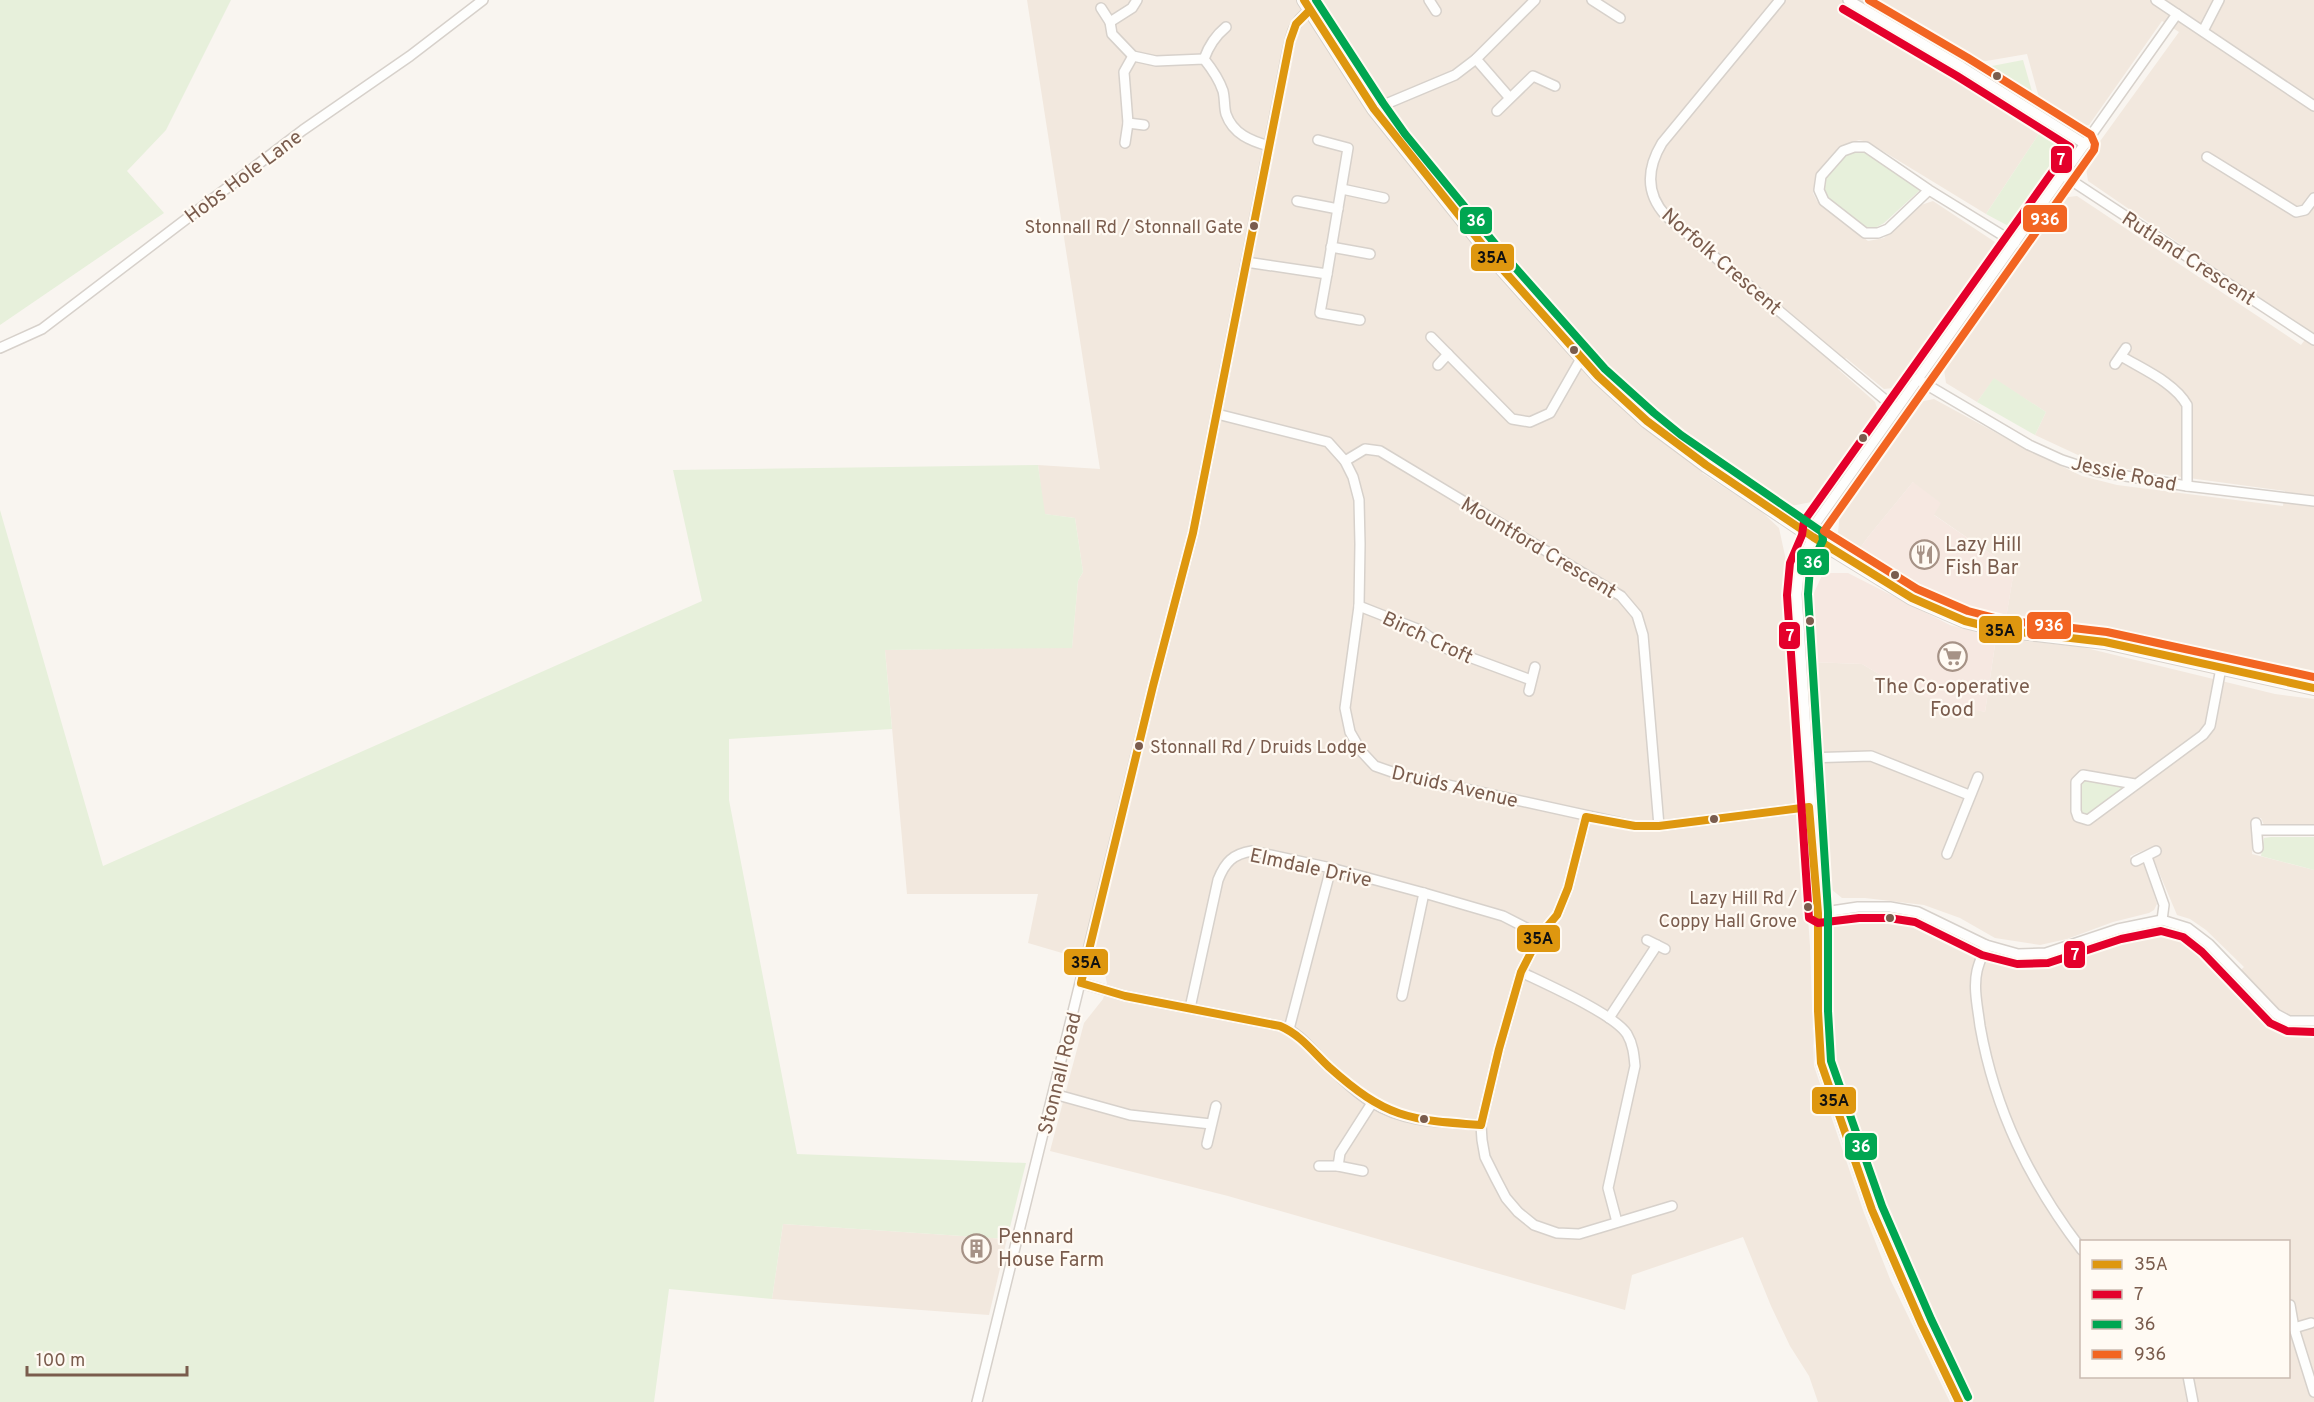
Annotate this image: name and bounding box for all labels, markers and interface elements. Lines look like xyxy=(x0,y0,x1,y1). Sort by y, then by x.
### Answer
unlabelled marker xyxy=(1991,70,2003,82)
street label: Hobs Hole Lane xyxy=(180,125,308,230)
line badge: 7 xyxy=(2050,145,2073,174)
text: 7 xyxy=(2057,151,2065,171)
street label: Norfolk Crescent xyxy=(1655,203,1786,322)
line badge: 936 xyxy=(2022,204,2068,233)
line badge: 36 xyxy=(1459,206,1493,235)
street label: Rutland Crescent xyxy=(2116,207,2260,313)
text: 936 xyxy=(2030,211,2060,231)
text: 36 xyxy=(1466,212,1486,232)
place label: Stonnall Rd / Stonnall Gate xyxy=(1024,217,1243,240)
marker: Stonnall Rd / Stonnall Gate xyxy=(1248,220,1260,232)
line badge: 35A xyxy=(1470,243,1515,272)
text: 35A xyxy=(1477,249,1507,269)
unlabelled marker xyxy=(1568,344,1580,356)
unlabelled marker xyxy=(1857,432,1869,444)
street label: Jessie Road xyxy=(2069,451,2179,499)
street label: Mountford Crescent xyxy=(1455,492,1621,605)
place label: Lazy Hill Fish Bar xyxy=(1945,533,2021,582)
restaurant icon: Lazy Hill Fish Bar xyxy=(1908,539,1940,571)
line badge: 36 xyxy=(1796,548,1830,576)
text: 36 xyxy=(1803,554,1823,574)
unlabelled marker xyxy=(1889,569,1901,581)
street label: Birch Croft xyxy=(1378,607,1477,671)
line badge: 936 xyxy=(2026,611,2072,640)
unlabelled marker xyxy=(1804,615,1816,627)
line badge: 35A xyxy=(1978,615,2023,644)
text: 936 xyxy=(2034,617,2064,637)
line badge: 7 xyxy=(1778,621,1801,650)
text: 35A xyxy=(1985,622,2015,642)
text: 7 xyxy=(1786,627,1794,647)
supermarket icon: The Co-operative Food xyxy=(1936,640,1968,672)
place label: The Co-operative Food xyxy=(1874,675,2030,724)
place label: Stonnall Rd / Druids Lodge xyxy=(1150,737,1367,760)
marker: Stonnall Rd / Druids Lodge xyxy=(1133,740,1145,752)
street label: Druids Avenue xyxy=(1389,761,1520,815)
unlabelled marker xyxy=(1708,813,1720,825)
street label: Elmdale Drive xyxy=(1247,843,1374,895)
place label: Lazy Hill Rd / Coppy Hall Grove xyxy=(1659,888,1797,934)
marker: Lazy Hill Rd / Coppy Hall Grove xyxy=(1802,901,1814,913)
unlabelled marker xyxy=(1884,912,1896,924)
line badge: 35A xyxy=(1516,924,1561,953)
text: 35A xyxy=(1523,930,1553,950)
line badge: 7 xyxy=(2063,940,2086,969)
text: 7 xyxy=(2071,946,2079,966)
line badge: 35A xyxy=(1063,948,1109,976)
text: 35A xyxy=(1071,954,1101,974)
street label: Stonnall Road xyxy=(1033,1010,1089,1137)
line badge: 35A xyxy=(1811,1086,1857,1115)
text: 35A xyxy=(1819,1092,1849,1112)
unlabelled marker xyxy=(1418,1113,1430,1125)
line badge: 36 xyxy=(1844,1132,1878,1161)
text: 36 xyxy=(1851,1138,1871,1158)
place label: Pennard House Farm xyxy=(998,1225,1104,1274)
building icon: Pennard House Farm xyxy=(961,1232,993,1264)
legend xyxy=(2080,1240,2290,1378)
text: 35A xyxy=(2134,1254,2168,1277)
text: 7 xyxy=(2134,1284,2143,1307)
text: 36 xyxy=(2134,1314,2156,1337)
scale bar xyxy=(27,1339,188,1377)
text: 936 xyxy=(2134,1344,2166,1367)
text: 100 m xyxy=(36,1350,85,1373)

